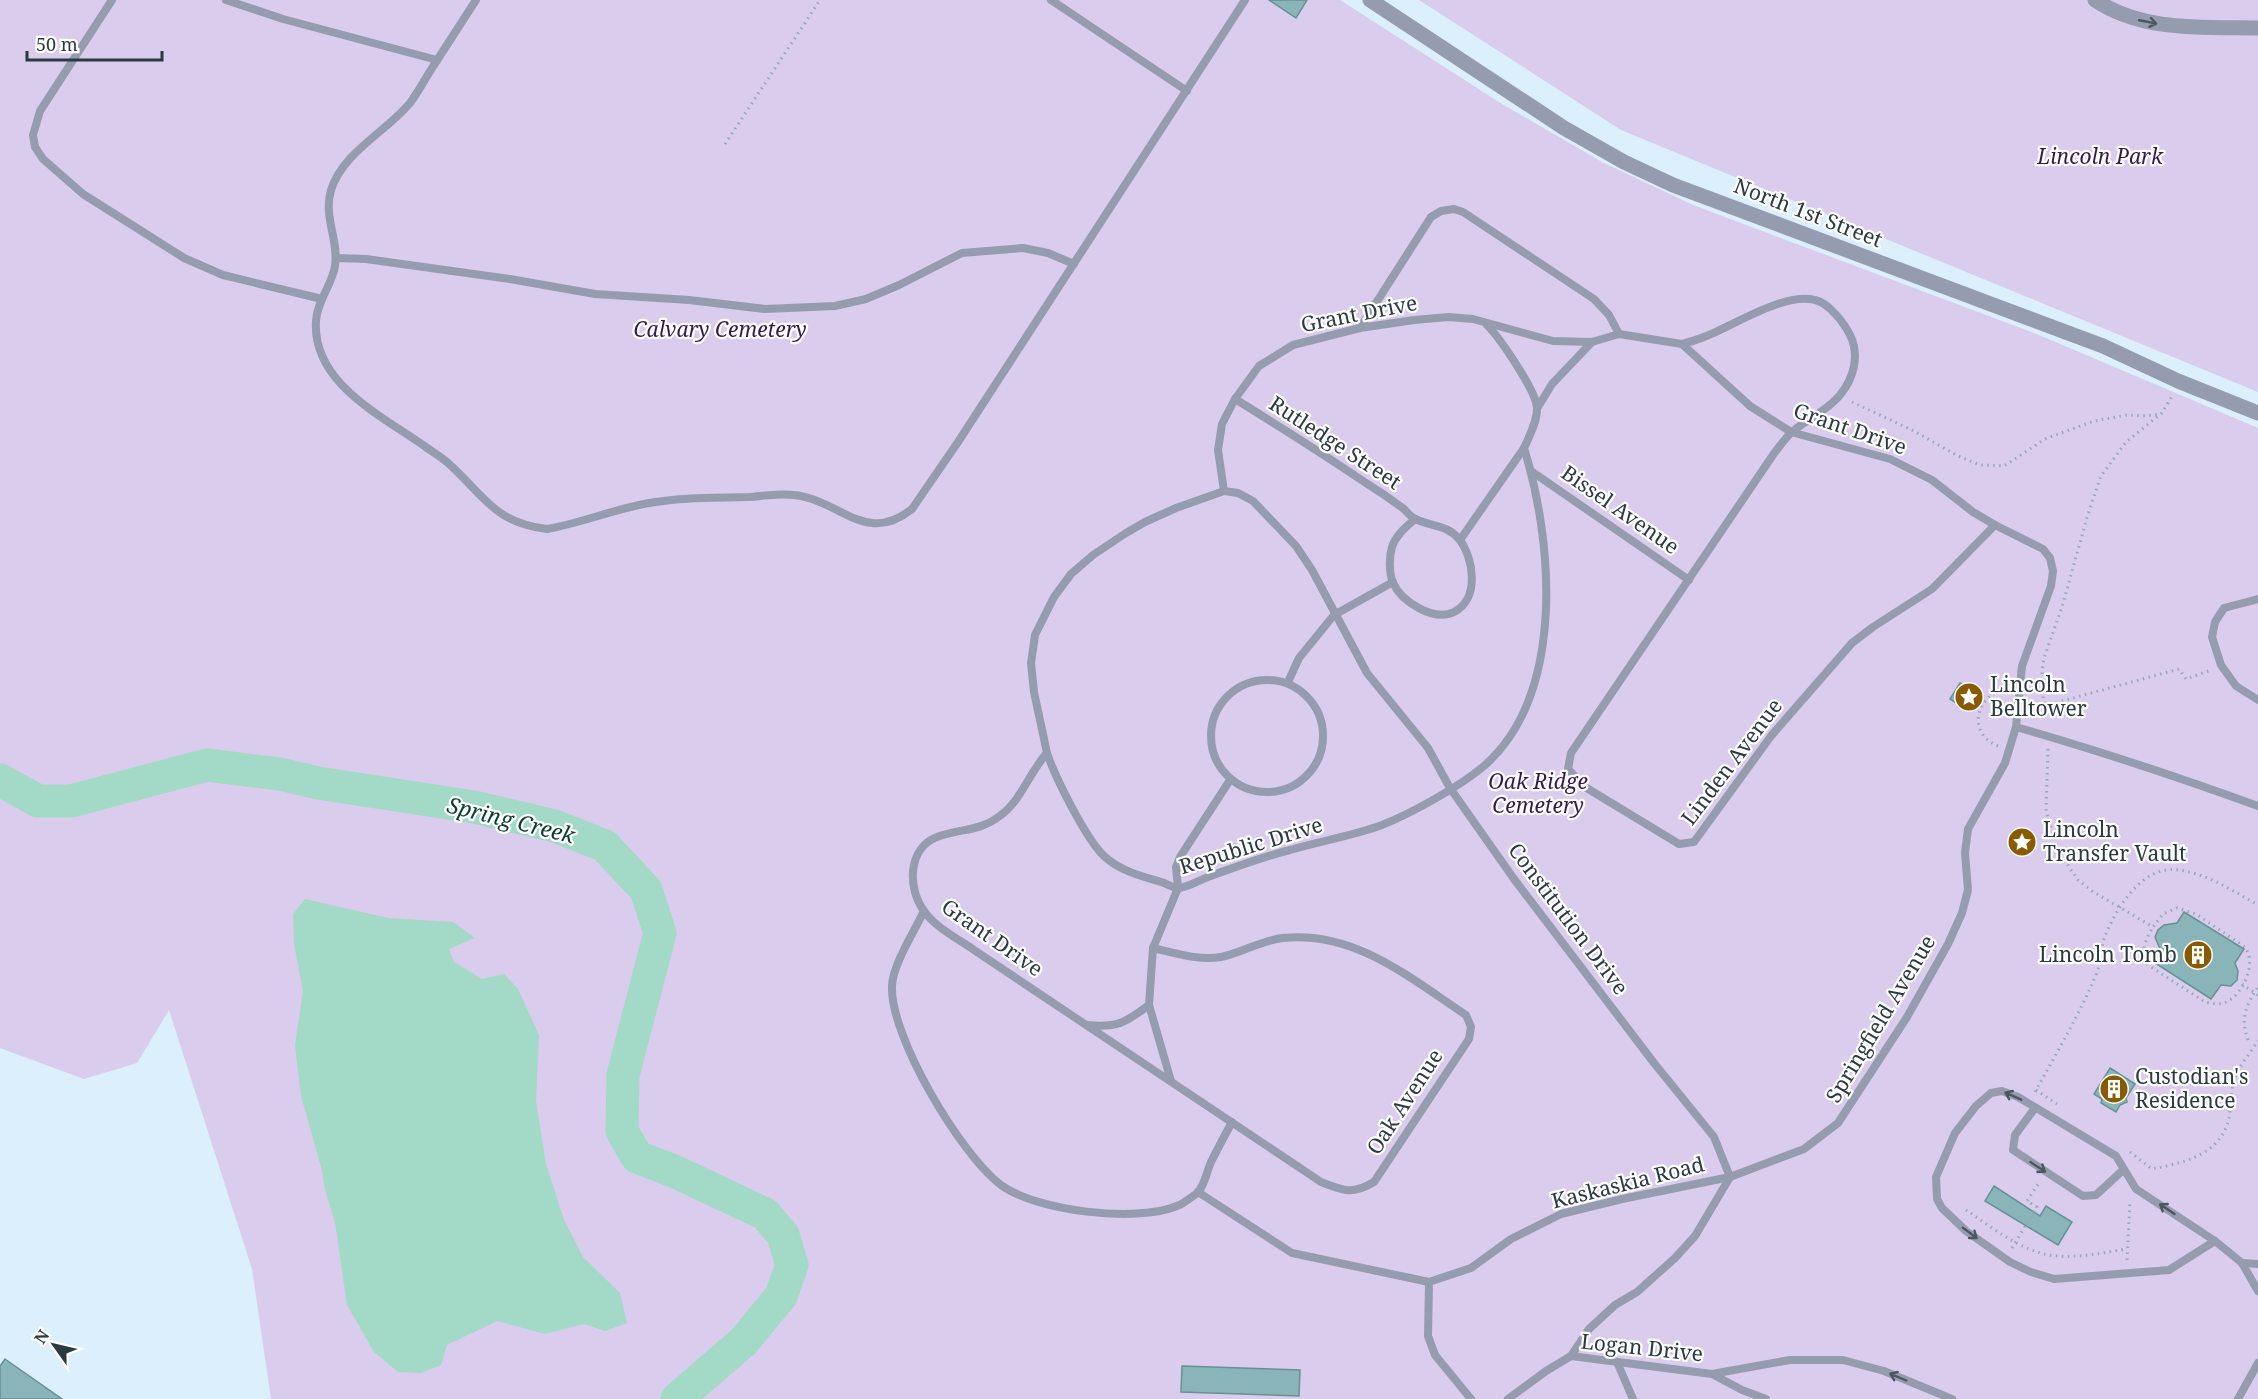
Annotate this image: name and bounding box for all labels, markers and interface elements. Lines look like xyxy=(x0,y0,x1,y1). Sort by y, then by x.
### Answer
one-way arrow xyxy=(2138,17,2158,28)
scale bar xyxy=(27,24,162,62)
text: 50 m xyxy=(36,32,78,56)
park label: Lincoln Park xyxy=(2036,142,2164,170)
street label: North 1st Street xyxy=(1730,171,1887,253)
street label: Grant Drive xyxy=(1298,288,1419,338)
park label: Calvary Cemetery xyxy=(633,315,807,343)
street label: Rutledge Street xyxy=(1264,389,1407,495)
street label: Grant Drive xyxy=(1790,396,1911,460)
street label: Bissel Avenue xyxy=(1556,458,1685,560)
place label: Lincoln Belltower xyxy=(1990,670,2087,722)
place icon: Lincoln Belltower xyxy=(1953,681,1985,713)
street label: Linden Avenue xyxy=(1674,692,1788,830)
park label: Oak Ridge Cemetery xyxy=(1488,767,1588,819)
water label: Spring Creek xyxy=(444,789,580,850)
street label: Republic Drive xyxy=(1176,810,1326,880)
place label: Lincoln Transfer Vault xyxy=(2043,815,2187,867)
place icon: Lincoln Transfer Vault xyxy=(2006,826,2038,858)
street label: Constitution Drive xyxy=(1502,837,1635,1000)
street label: Grant Drive xyxy=(936,892,1049,982)
street label: Springfield Avenue xyxy=(1819,929,1941,1107)
building icon: Lincoln Tomb xyxy=(2182,939,2214,971)
place label: Lincoln Tomb xyxy=(2039,940,2177,968)
street label: Oak Avenue xyxy=(1360,1043,1449,1159)
place label: Custodian's Residence xyxy=(2135,1062,2248,1114)
building icon: Custodian's Residence xyxy=(2098,1073,2130,1105)
one-way arrow xyxy=(2004,1089,2022,1101)
street label: Kaskaskia Road xyxy=(1548,1149,1707,1215)
one-way arrow xyxy=(2029,1161,2046,1173)
one-way arrow xyxy=(2159,1203,2176,1215)
one-way arrow xyxy=(1961,1227,1977,1240)
north arrow xyxy=(24,1315,84,1375)
text: N xyxy=(29,1325,54,1348)
street label: Logan Drive xyxy=(1580,1327,1705,1367)
one-way arrow xyxy=(1889,1371,1908,1382)

